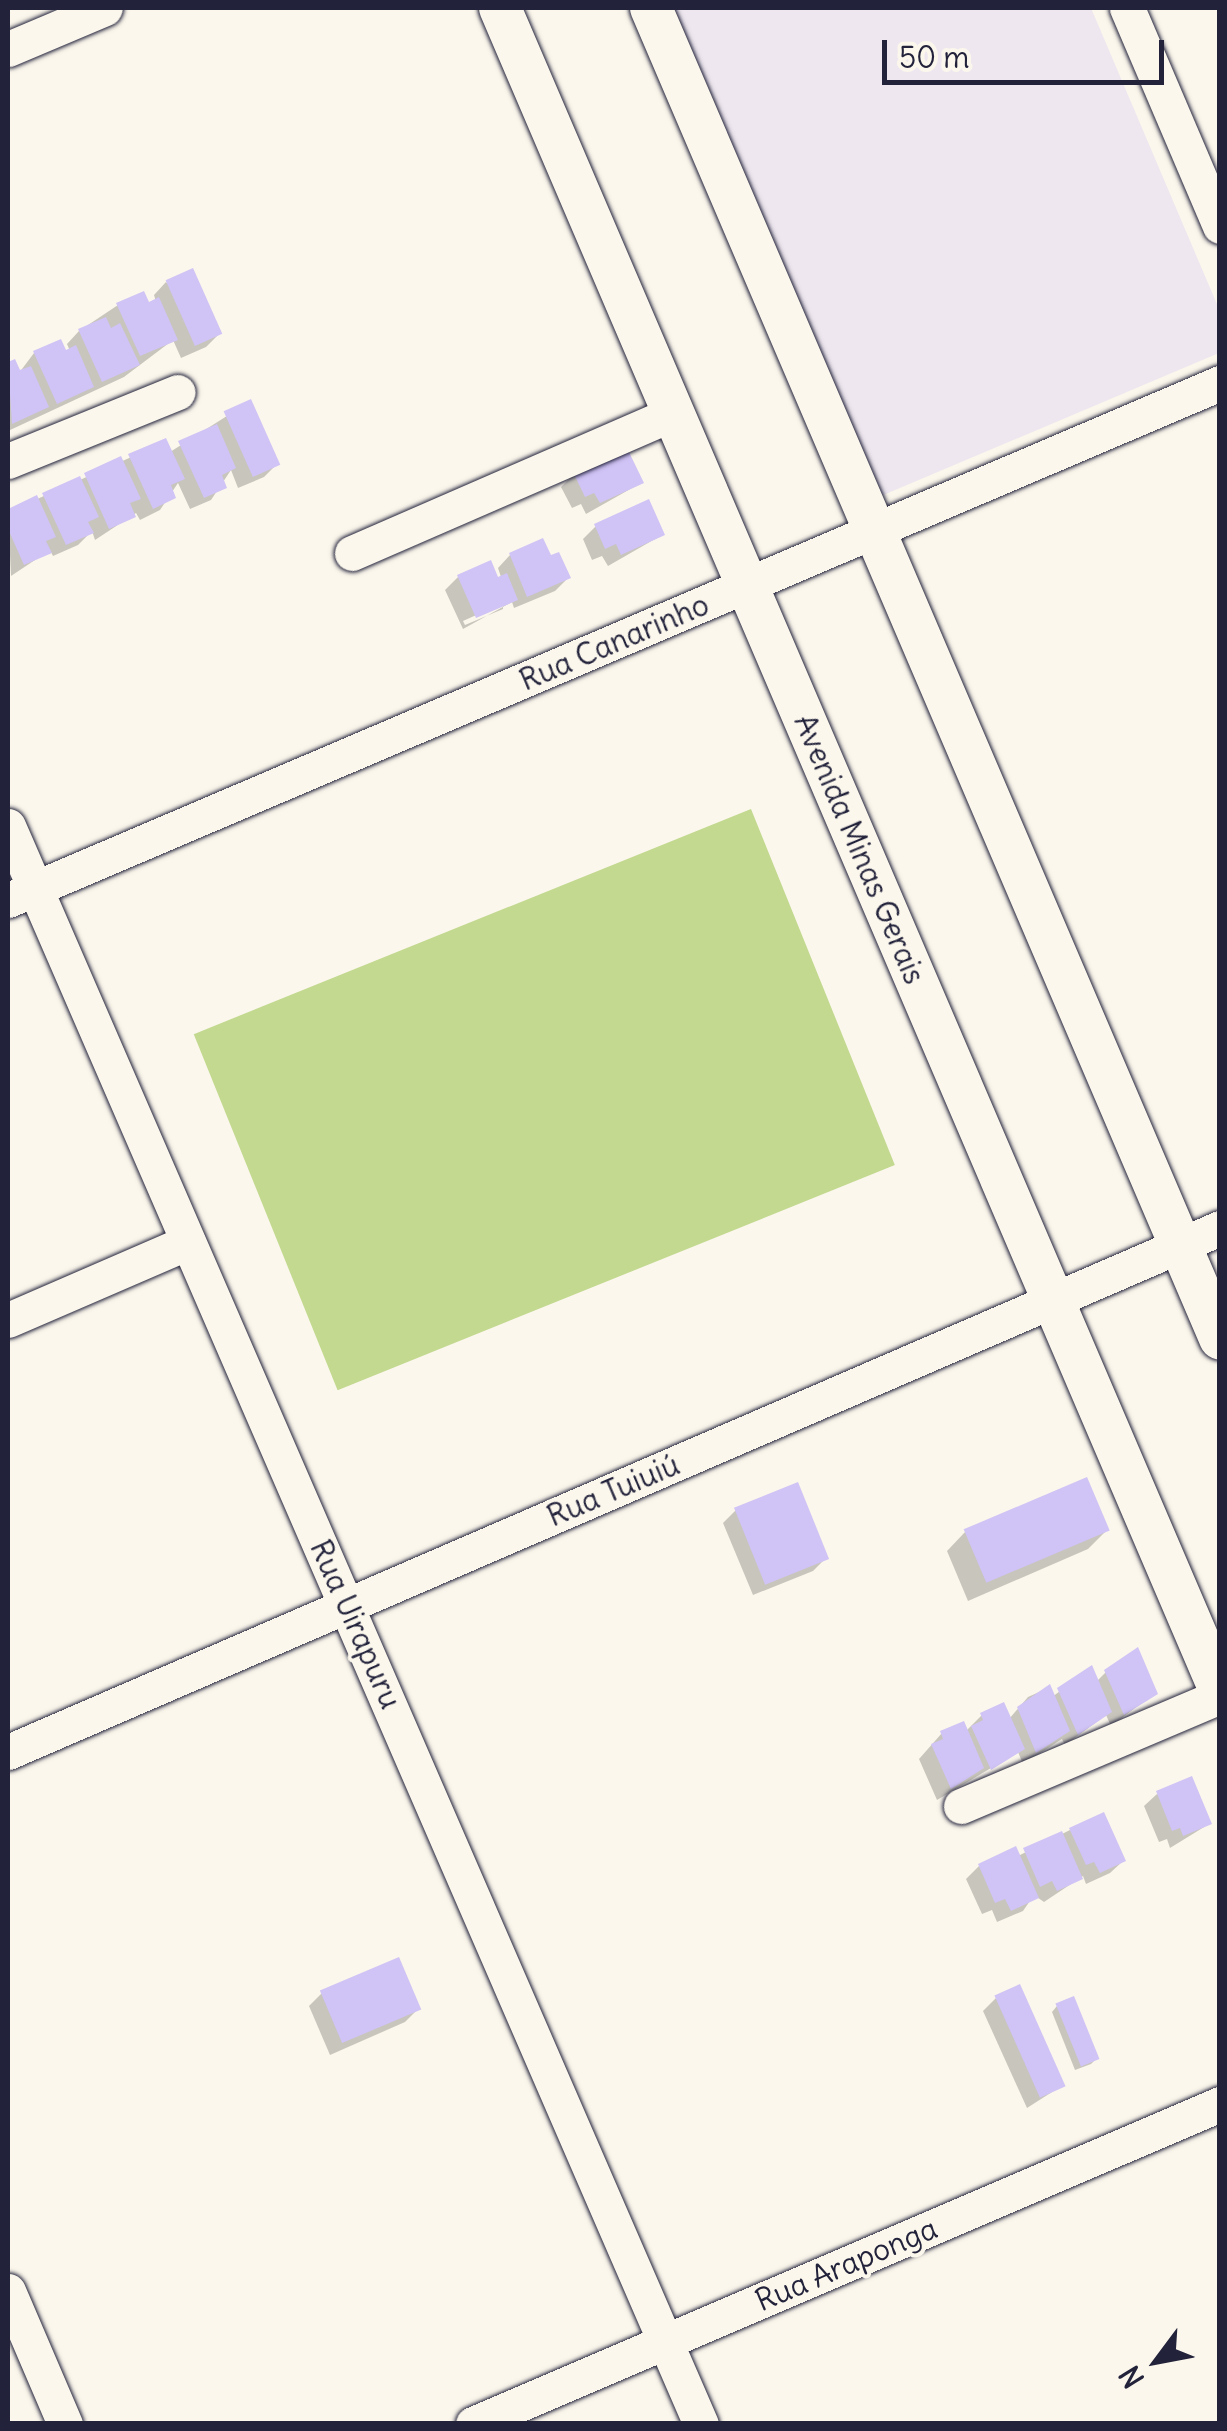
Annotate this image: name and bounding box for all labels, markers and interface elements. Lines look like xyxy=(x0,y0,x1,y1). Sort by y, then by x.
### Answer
scale bar xyxy=(887,20,1170,82)
text: 50 m xyxy=(899,38,969,76)
street label: Rua Canarinho xyxy=(514,586,714,698)
street label: Avenida Minas Gerais xyxy=(787,709,933,989)
street label: Rua Tuiuiú xyxy=(541,1446,685,1534)
street label: Rua Uirapuru xyxy=(303,1534,409,1714)
street label: Rua Araponga xyxy=(750,2210,942,2318)
north arrow xyxy=(1107,2311,1207,2411)
text: N xyxy=(1111,2359,1152,2395)

